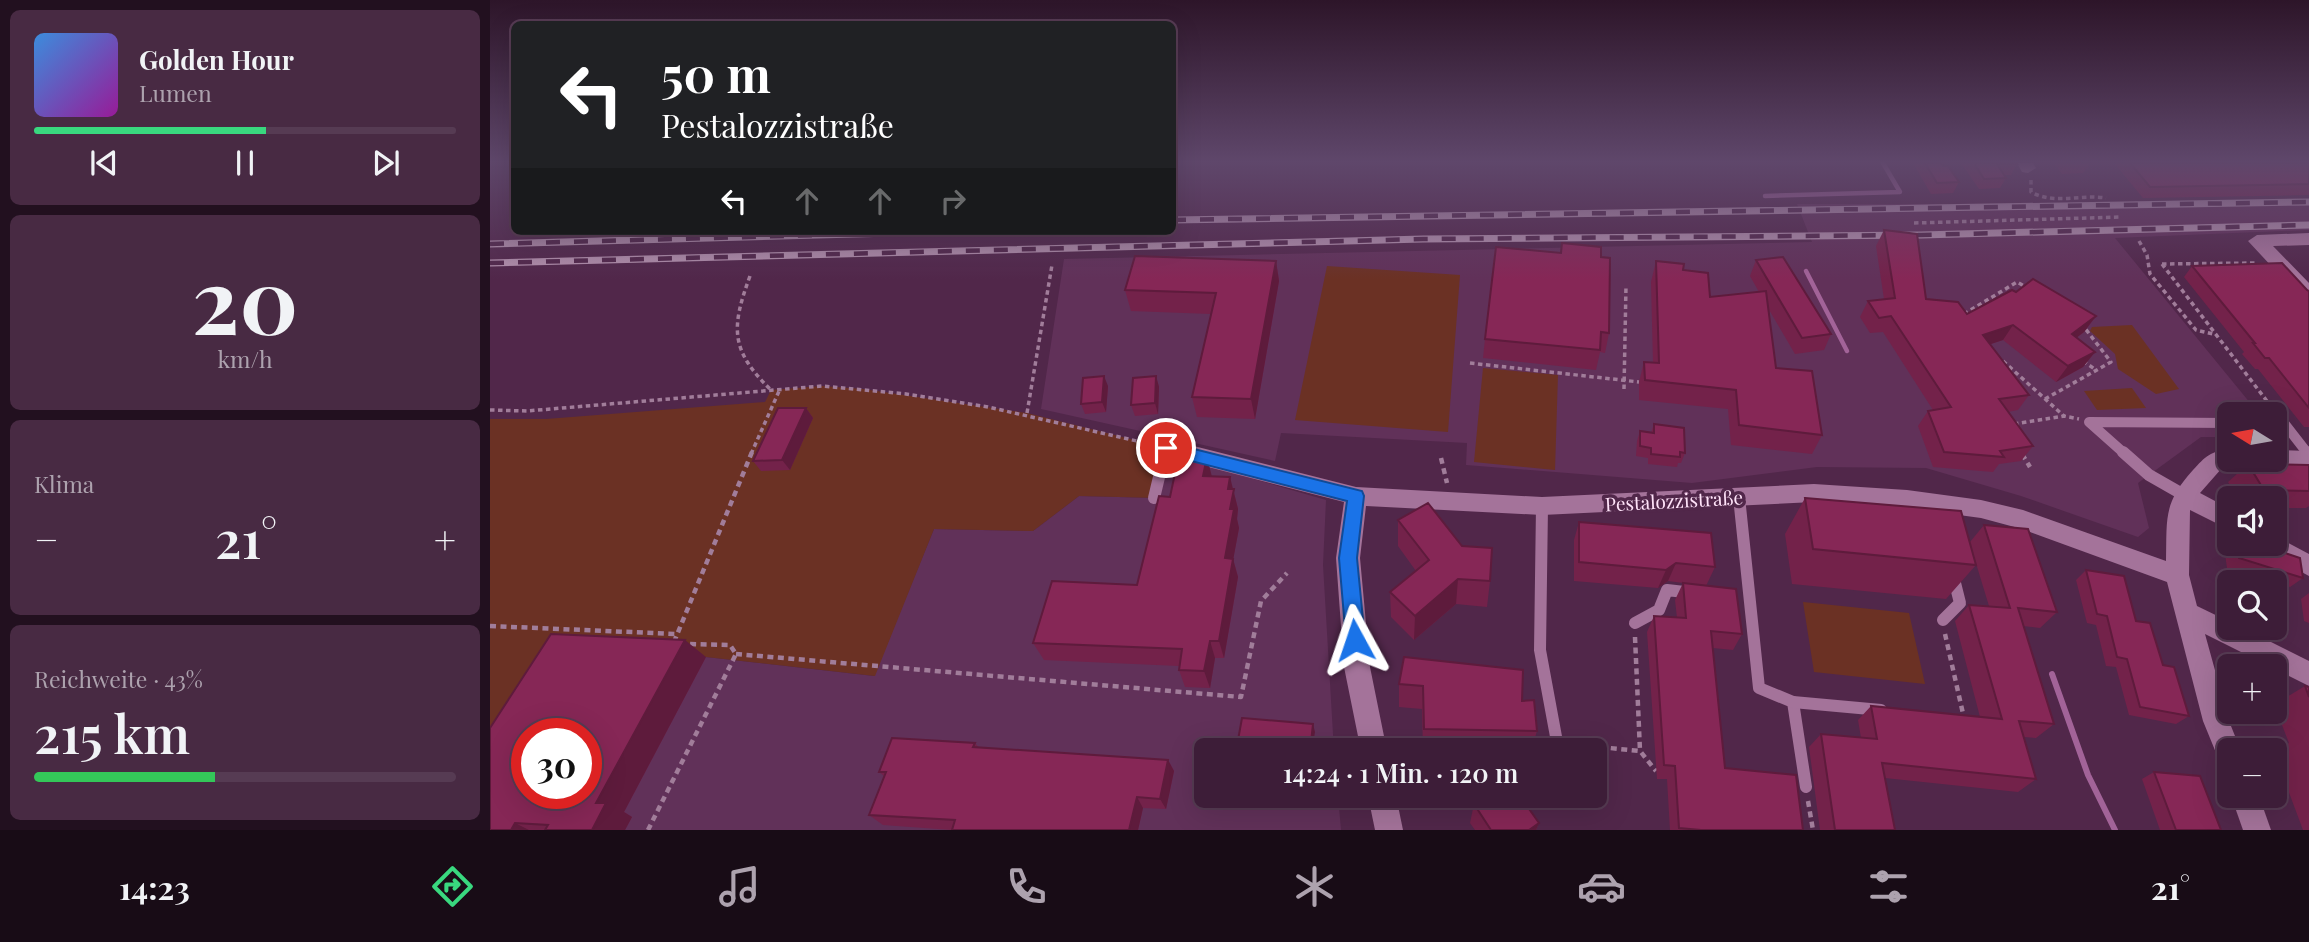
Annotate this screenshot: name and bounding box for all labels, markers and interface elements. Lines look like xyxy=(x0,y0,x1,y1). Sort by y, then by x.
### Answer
text: 50 m xyxy=(661,40,771,105)
text: Golden Hour xyxy=(139,42,294,77)
icon: left xyxy=(546,49,637,140)
text: Lumen xyxy=(139,77,212,108)
text: Pestalozzistraße xyxy=(661,103,894,146)
icon: previous xyxy=(85,144,123,182)
icon: pause xyxy=(226,144,264,182)
icon: next xyxy=(367,144,405,182)
icon: left xyxy=(715,182,753,220)
icon: ahead xyxy=(788,182,826,220)
icon: ahead xyxy=(861,182,899,220)
icon: right xyxy=(934,182,972,220)
text: 20 xyxy=(192,237,298,358)
text: km/h xyxy=(217,343,273,374)
north arrow xyxy=(2217,402,2287,472)
map controls xyxy=(2217,402,2287,808)
pin xyxy=(1136,418,1196,478)
icon: arrive xyxy=(1147,429,1185,467)
text: Klima xyxy=(34,468,94,499)
street label: Pestalozzistraße xyxy=(1604,483,1744,517)
button: sound xyxy=(2217,486,2287,556)
text: 21° xyxy=(215,503,277,572)
text: − xyxy=(34,513,59,564)
text: + xyxy=(434,513,456,564)
button: search xyxy=(2217,570,2287,640)
position arrow xyxy=(1318,603,1392,677)
button: + xyxy=(2217,654,2287,724)
text: Reichweite · 43% xyxy=(34,663,203,694)
text: 215 km xyxy=(34,698,190,767)
speed limit sign: 30 xyxy=(511,718,602,809)
button: − xyxy=(2217,738,2287,808)
text: 14:24 · 1 Min. · 120 m xyxy=(1283,755,1518,790)
icon: directions xyxy=(428,862,477,911)
icon: music xyxy=(715,862,764,911)
icon: phone xyxy=(1002,862,1051,911)
icon: climate xyxy=(1290,862,1339,911)
icon: car xyxy=(1577,862,1626,911)
icon: filters xyxy=(1864,862,1913,911)
text: 14:23 xyxy=(119,865,190,908)
text: 21° xyxy=(2151,865,2190,908)

